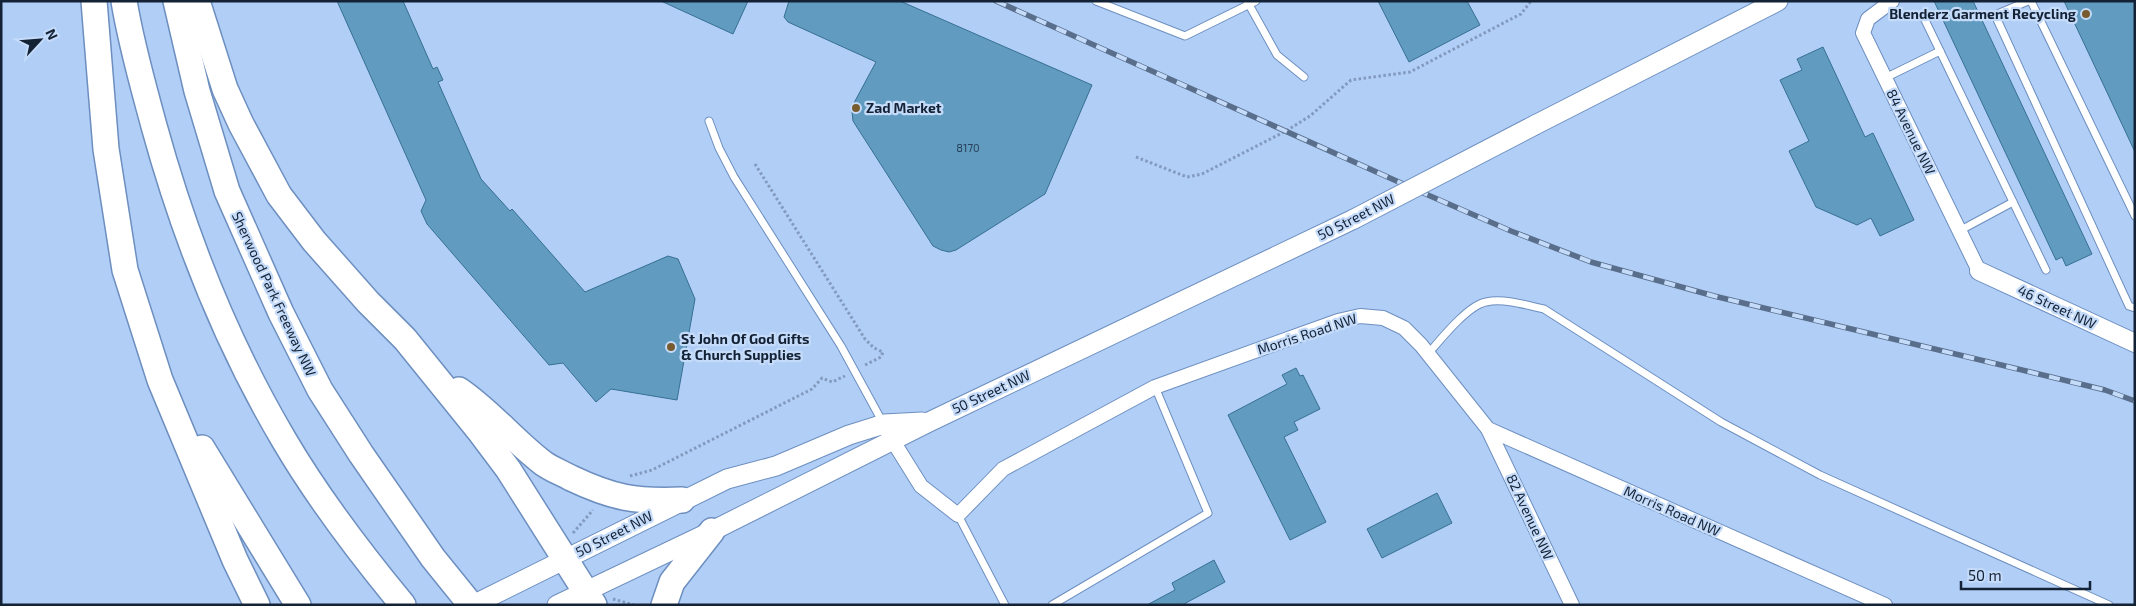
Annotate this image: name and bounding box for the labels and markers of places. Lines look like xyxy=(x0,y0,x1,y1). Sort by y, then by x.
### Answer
place label: Blenderz Garment Recycling xyxy=(1889,5,2076,22)
marker: Blenderz Garment Recycling xyxy=(2080,8,2092,20)
place label: Zad Market xyxy=(866,99,942,116)
marker: Zad Market xyxy=(850,102,862,114)
place label: St John Of God Gifts & Church Supplies xyxy=(681,330,810,363)
marker: St John Of God Gifts & Church Supplies xyxy=(665,341,677,353)

